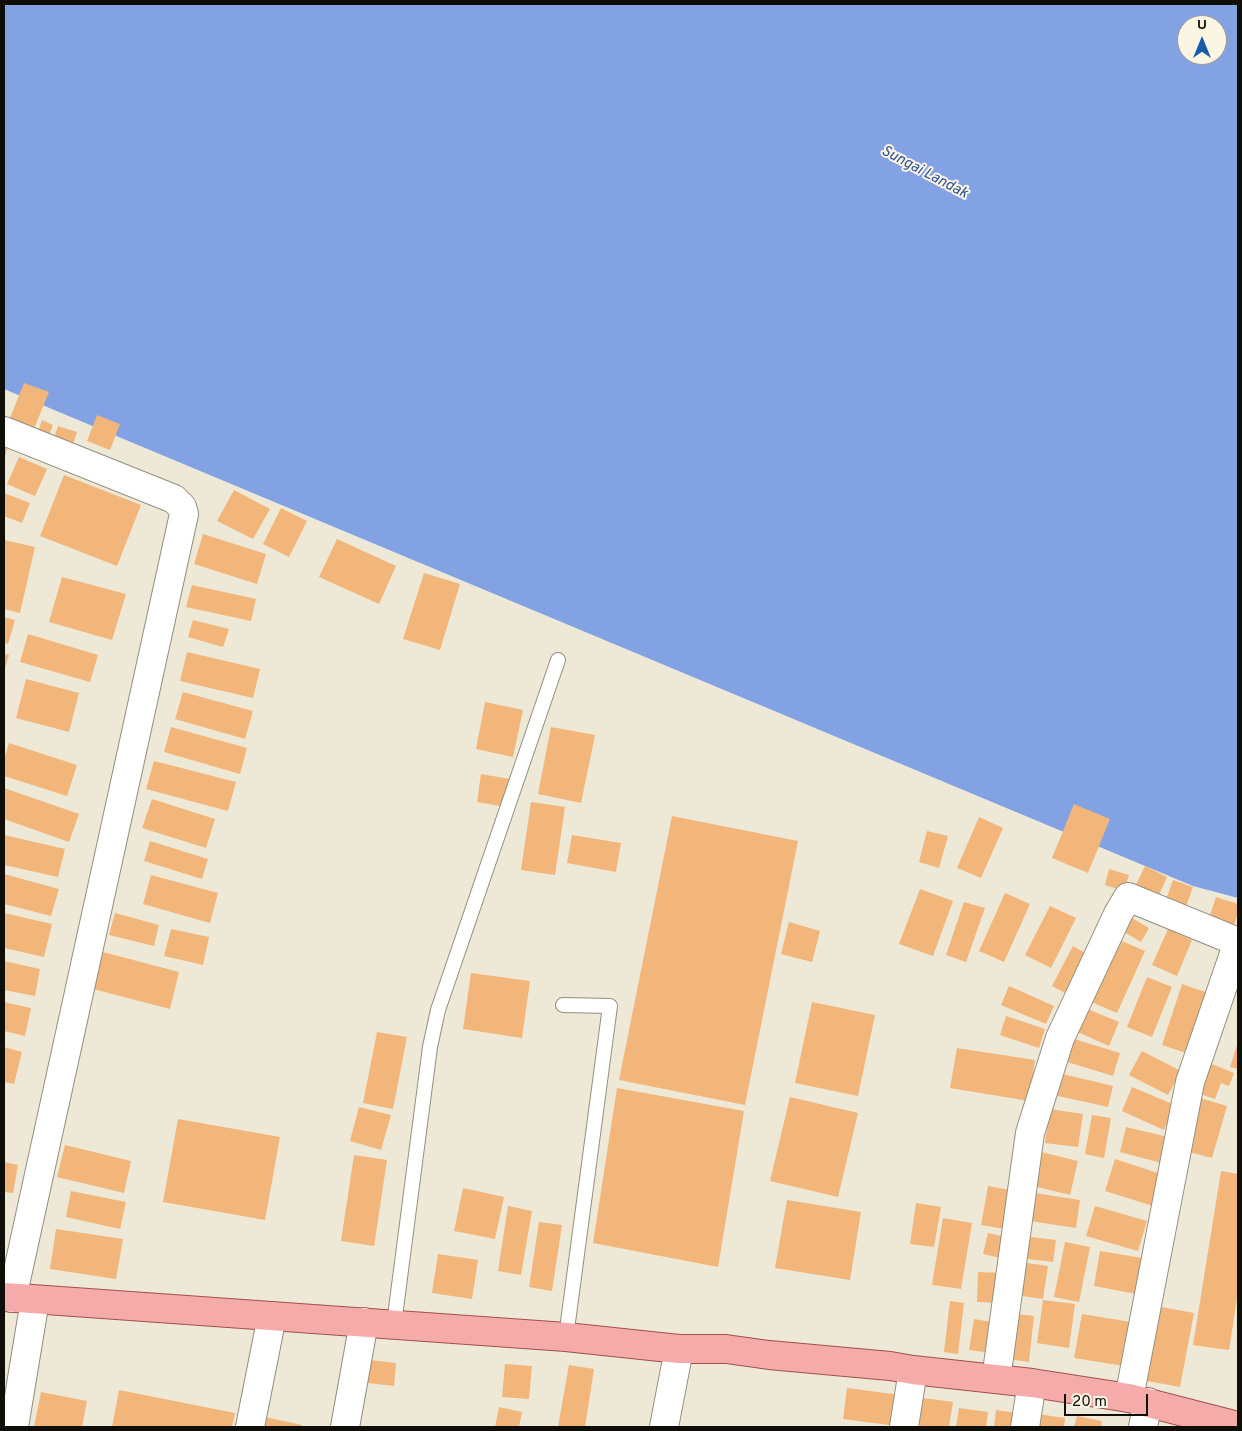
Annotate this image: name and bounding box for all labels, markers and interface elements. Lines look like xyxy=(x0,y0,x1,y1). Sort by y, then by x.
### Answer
north arrow xyxy=(1177,15,1227,65)
text: U xyxy=(1197,17,1207,34)
water label: Sungai Landak xyxy=(878,143,970,203)
scale bar xyxy=(1067,1384,1151,1416)
text: 20 m xyxy=(1072,1393,1107,1412)

